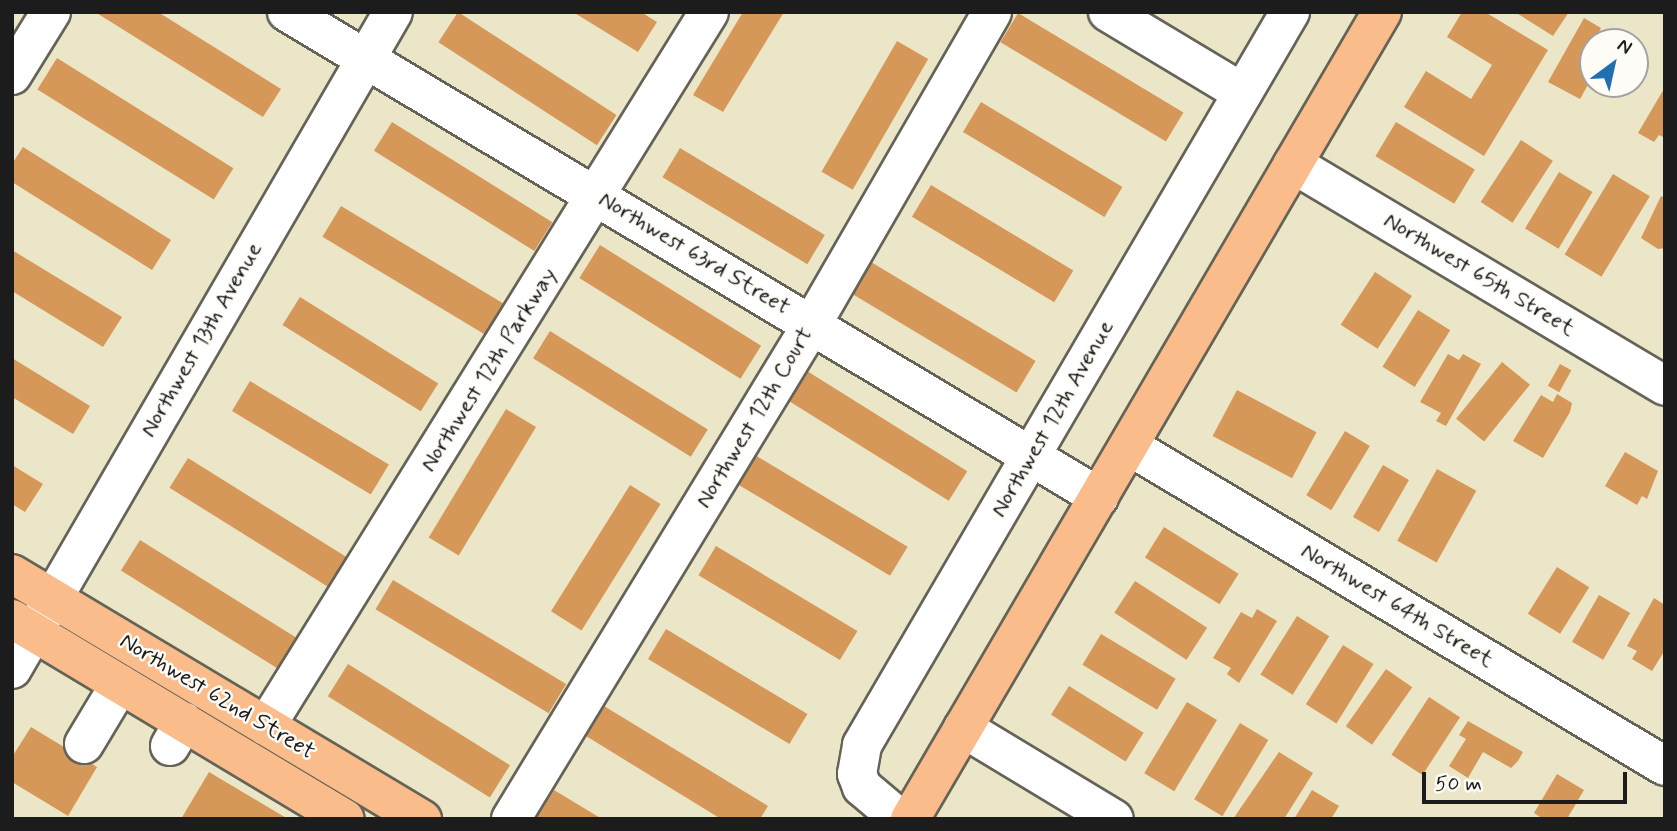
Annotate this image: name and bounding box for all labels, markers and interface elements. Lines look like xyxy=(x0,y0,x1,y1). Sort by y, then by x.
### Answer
north arrow xyxy=(1579,28,1649,98)
text: N xyxy=(1613,33,1637,61)
street label: Northwest 63rd Street xyxy=(594,186,794,322)
street label: Northwest 65th Street xyxy=(1378,207,1580,343)
street label: Northwest 13th Avenue xyxy=(135,238,269,442)
street label: Northwest 12th Parkway xyxy=(415,263,563,477)
street label: Northwest 12th Avenue xyxy=(985,316,1121,522)
street label: Northwest 12th Court xyxy=(690,323,820,513)
street label: Northwest 64th Street xyxy=(1296,538,1498,674)
street label: Northwest 62nd Street xyxy=(115,628,319,766)
scale bar xyxy=(1425,758,1630,802)
text: 50 m xyxy=(1435,770,1482,798)

